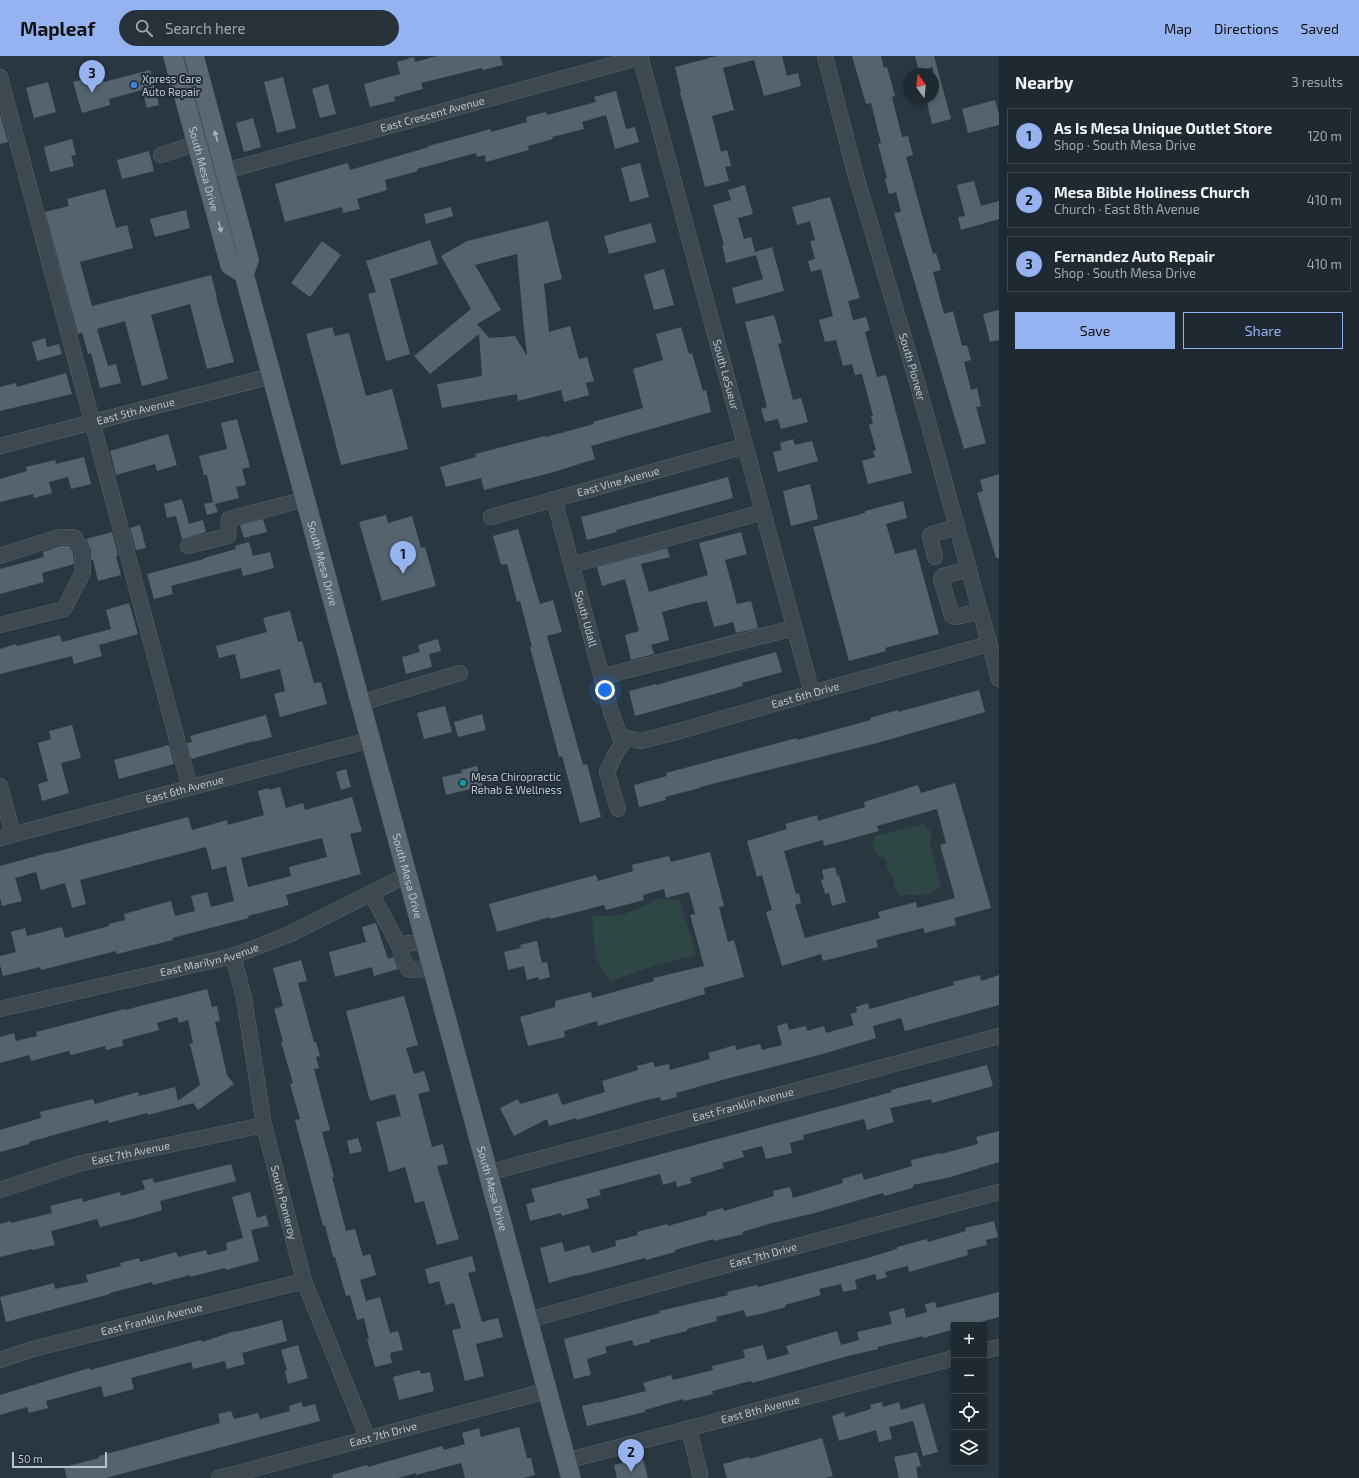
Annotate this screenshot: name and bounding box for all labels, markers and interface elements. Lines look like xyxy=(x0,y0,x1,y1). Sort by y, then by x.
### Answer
search box xyxy=(119,10,399,46)
text: Mapleaf xyxy=(20,17,95,40)
icon: search xyxy=(133,17,155,39)
text: Search here xyxy=(165,19,246,37)
text: Map xyxy=(1164,20,1192,37)
text: Directions xyxy=(1214,20,1279,37)
text: Saved xyxy=(1301,20,1339,37)
pin: 3 xyxy=(79,60,105,93)
north arrow xyxy=(903,68,939,104)
place label: Xpress Care Auto Repair xyxy=(142,72,201,98)
text: Nearby xyxy=(1015,72,1073,92)
text: 3 results xyxy=(1292,74,1343,90)
marker: Xpress Care Auto Repair xyxy=(129,80,139,90)
street label: East Crescent Avenue xyxy=(379,93,486,134)
text: As Is Mesa Unique Outlet Store xyxy=(1054,119,1272,137)
street label: South Mesa Drive xyxy=(186,125,222,213)
text: 1 xyxy=(1026,128,1032,144)
text: 120 m xyxy=(1307,128,1342,144)
one-way arrow xyxy=(213,130,219,142)
text: Shop · South Mesa Drive xyxy=(1054,137,1196,153)
text: Mesa Bible Holiness Church xyxy=(1054,183,1250,201)
text: 2 xyxy=(1025,192,1033,208)
text: 410 m xyxy=(1307,192,1342,208)
text: Church · East 8th Avenue xyxy=(1054,201,1200,217)
one-way arrow xyxy=(217,222,223,234)
text: Fernandez Auto Repair xyxy=(1054,247,1215,265)
text: 3 xyxy=(1025,256,1033,272)
text: 410 m xyxy=(1307,256,1342,272)
text: Shop · South Mesa Drive xyxy=(1054,265,1196,281)
button: Save xyxy=(1015,312,1175,349)
button: Share xyxy=(1183,312,1343,349)
street label: South Pioneer xyxy=(897,331,929,403)
street label: South LeSueur xyxy=(711,338,742,412)
street label: East 5th Avenue xyxy=(95,394,176,427)
street label: East Vine Avenue xyxy=(575,463,661,499)
street label: South Mesa Drive xyxy=(305,519,341,607)
pin: 1 xyxy=(390,541,416,574)
street label: South Udall xyxy=(573,589,601,649)
street label: East 6th Drive xyxy=(770,679,841,710)
your location xyxy=(595,680,615,700)
place label: Mesa Chiropractic Rehab & Wellness xyxy=(471,770,562,796)
street label: East 6th Avenue xyxy=(144,772,225,805)
marker: Mesa Chiropractic Rehab & Wellness xyxy=(458,778,468,788)
street label: South Mesa Drive xyxy=(390,832,426,920)
street label: East Marilyn Avenue xyxy=(158,940,260,978)
street label: East Franklin Avenue xyxy=(691,1084,795,1124)
street label: East 7th Avenue xyxy=(90,1138,171,1167)
street label: South Mesa Drive xyxy=(475,1145,511,1233)
street label: South Pomeroy xyxy=(269,1164,300,1241)
street label: East 7th Drive xyxy=(728,1239,798,1270)
street label: East Franklin Avenue xyxy=(99,1300,204,1338)
map controls xyxy=(951,1322,987,1466)
button: + xyxy=(951,1322,987,1358)
button: − xyxy=(951,1358,987,1394)
street label: East 8th Avenue xyxy=(719,1392,801,1426)
button: locate xyxy=(951,1394,987,1430)
street label: East 7th Drive xyxy=(348,1419,418,1449)
button: layers xyxy=(951,1430,987,1466)
pin: 2 xyxy=(618,1439,644,1472)
scale bar xyxy=(12,1450,107,1469)
text: 50 m xyxy=(18,1452,43,1465)

